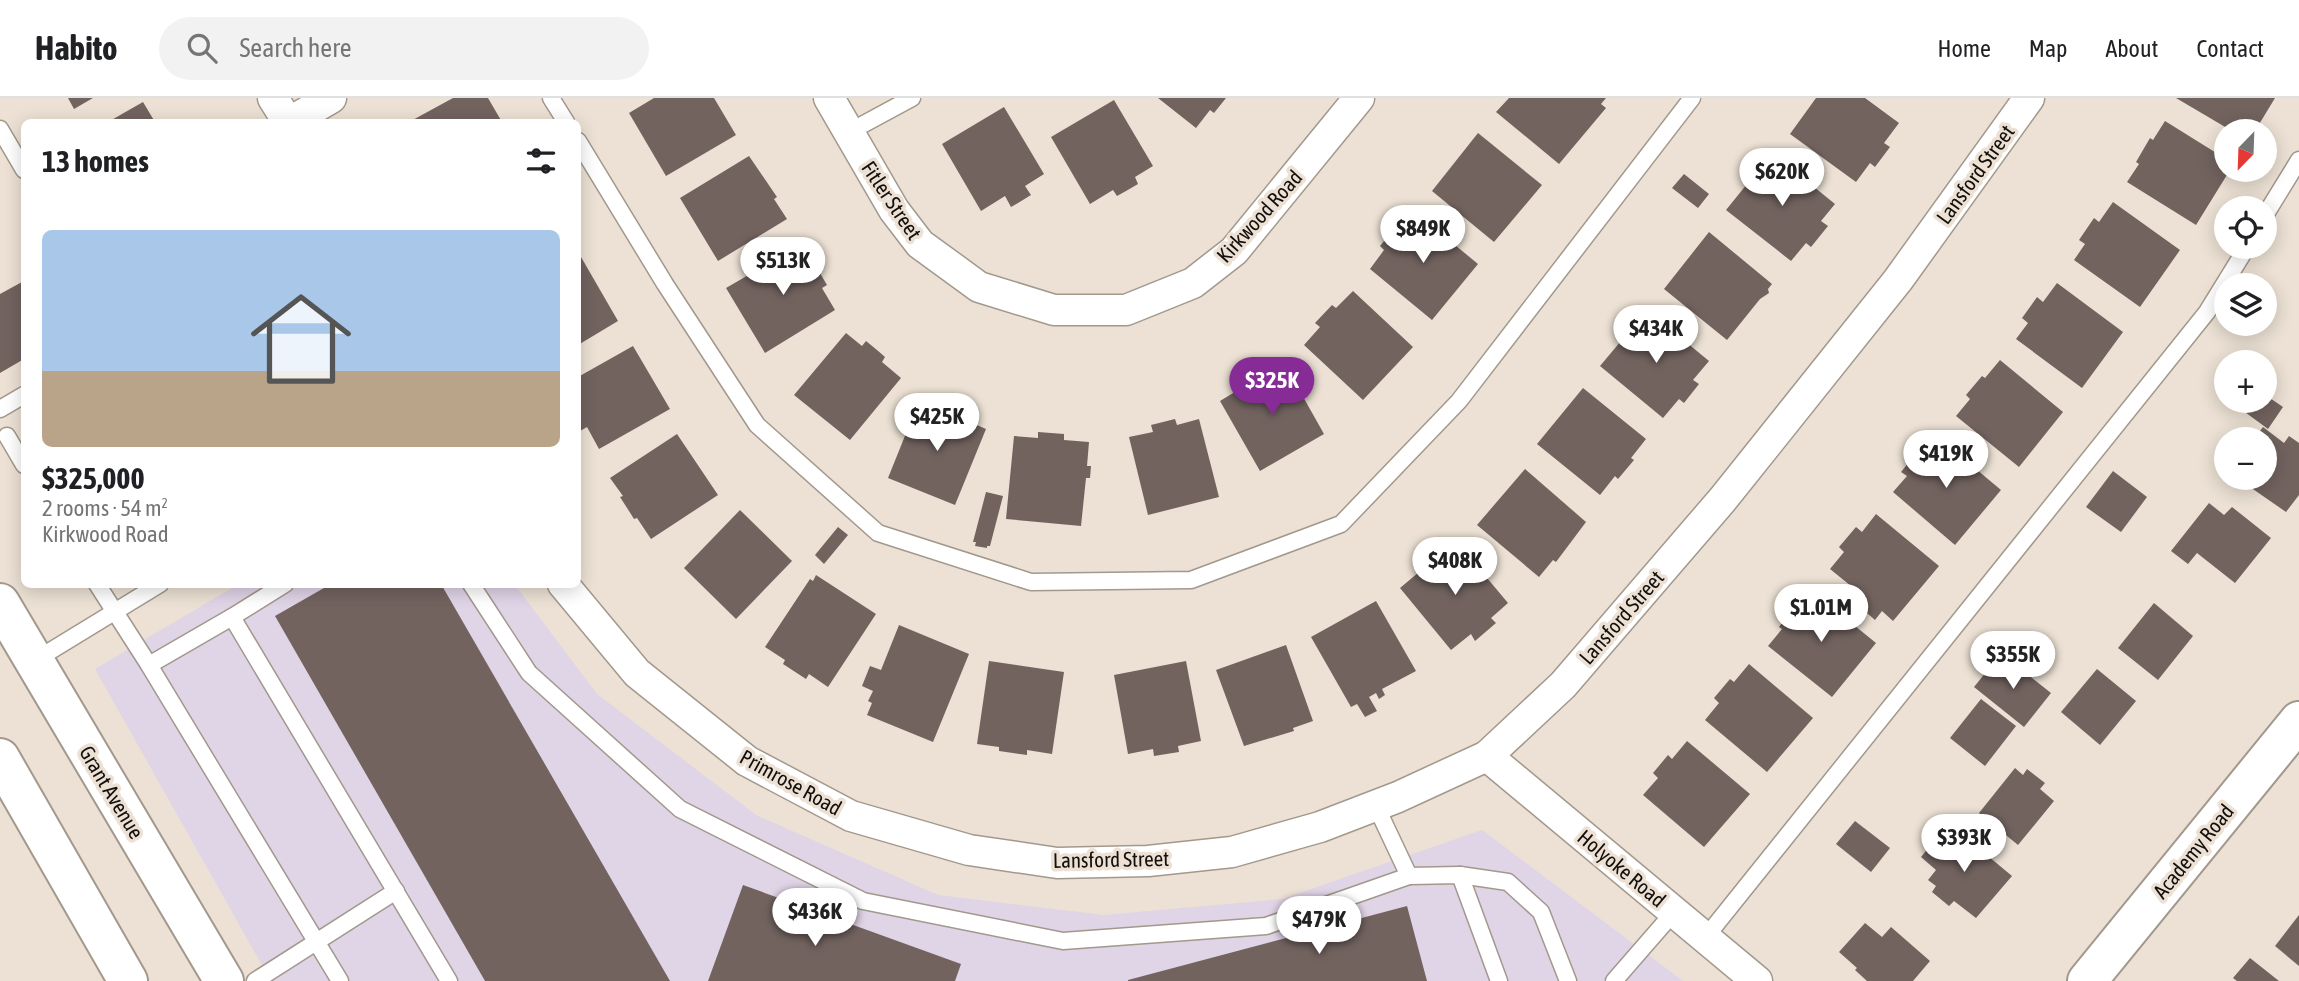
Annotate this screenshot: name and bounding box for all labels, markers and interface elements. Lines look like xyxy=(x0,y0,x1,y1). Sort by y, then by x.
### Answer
search box xyxy=(159,17,649,80)
text: Habito xyxy=(35,29,117,67)
icon: search xyxy=(183,29,221,67)
text: Search here xyxy=(239,33,352,63)
text: Home xyxy=(1937,35,1991,62)
text: Map xyxy=(2029,35,2067,62)
text: About xyxy=(2105,35,2158,62)
text: Contact xyxy=(2196,35,2264,62)
north arrow xyxy=(2214,119,2277,182)
map controls xyxy=(2214,119,2277,490)
street label: Lansford Street xyxy=(1931,120,2019,228)
icon: filters xyxy=(522,142,560,180)
text: 13 homes xyxy=(42,144,149,178)
pin: $620K xyxy=(1733,148,1831,208)
street label: Fitler Street xyxy=(857,156,927,244)
text: $620K xyxy=(1755,158,1809,184)
street label: Kirkwood Road xyxy=(1211,165,1307,267)
button: locate xyxy=(2214,196,2277,259)
pin: $849K xyxy=(1374,206,1472,265)
text: $849K xyxy=(1396,215,1450,241)
pin: $513K xyxy=(734,238,832,297)
text: $513K xyxy=(756,247,810,273)
button: layers xyxy=(2214,273,2277,336)
icon: home xyxy=(238,276,364,402)
pin: $434K xyxy=(1607,306,1705,365)
text: $434K xyxy=(1629,315,1683,341)
button: + xyxy=(2214,350,2277,413)
pin: $325K xyxy=(1223,358,1321,417)
text: $325K xyxy=(1245,367,1299,393)
pin: $425K xyxy=(888,394,986,453)
text: $425K xyxy=(910,403,964,429)
button: − xyxy=(2214,427,2277,490)
pin: $419K xyxy=(1897,430,1995,490)
text: $419K xyxy=(1919,440,1973,466)
text: $325,000 xyxy=(42,461,145,495)
text: 2 rooms · 54 m² xyxy=(42,495,168,521)
text: Kirkwood Road xyxy=(42,521,169,547)
pin: $408K xyxy=(1406,538,1504,597)
text: $408K xyxy=(1428,547,1482,573)
street label: Lansford Street xyxy=(1574,565,1668,669)
pin: $1.01M xyxy=(1764,584,1878,644)
text: $1.01M xyxy=(1790,594,1852,620)
pin: $355K xyxy=(1964,632,2062,691)
text: $355K xyxy=(1986,641,2040,667)
street label: Grant Avenue xyxy=(75,741,149,843)
street label: Primrose Road xyxy=(736,744,846,820)
street label: Academy Road xyxy=(2148,799,2238,903)
pin: $393K xyxy=(1915,814,2013,874)
street label: Holyoke Road xyxy=(1573,824,1671,912)
text: $393K xyxy=(1937,824,1991,850)
street label: Lansford Street xyxy=(1053,846,1169,872)
pin: $436K xyxy=(766,888,864,948)
pin: $479K xyxy=(1270,896,1368,956)
text: $436K xyxy=(788,898,842,924)
text: $479K xyxy=(1292,906,1346,932)

